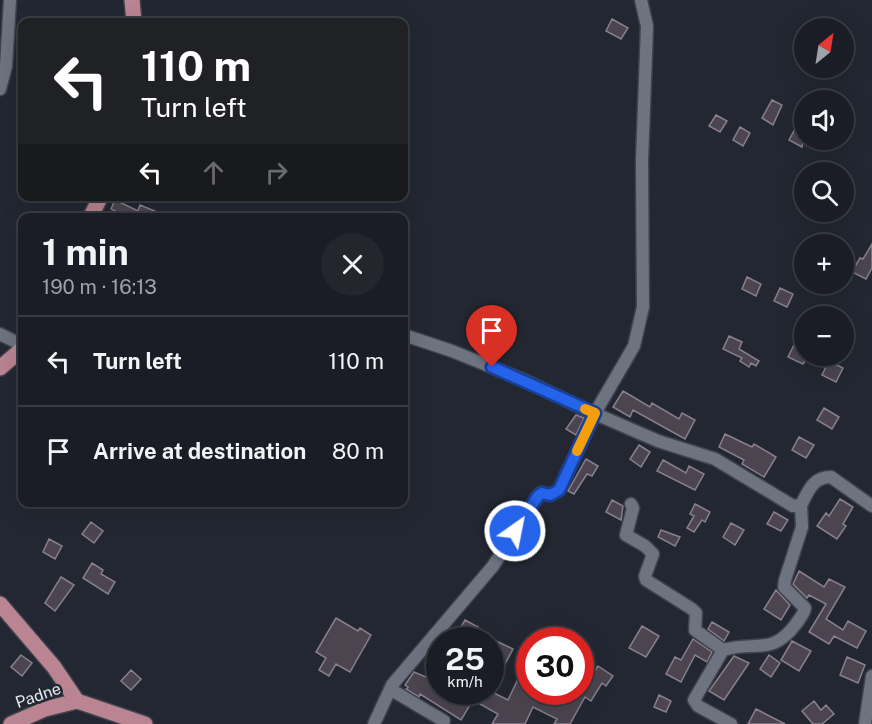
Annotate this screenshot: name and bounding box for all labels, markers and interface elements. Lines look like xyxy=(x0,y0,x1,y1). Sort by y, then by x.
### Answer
north arrow xyxy=(794,18,854,78)
map controls xyxy=(794,18,854,366)
text: 110 m xyxy=(141,41,251,90)
icon: left xyxy=(42,42,120,120)
button: sound xyxy=(794,90,854,150)
text: Turn left xyxy=(141,91,247,123)
icon: left xyxy=(134,156,167,189)
icon: ahead xyxy=(197,156,230,189)
icon: right xyxy=(260,156,293,189)
button: search xyxy=(794,162,854,222)
text: 1 min xyxy=(42,231,129,273)
button: close xyxy=(321,233,384,296)
button: + xyxy=(794,234,854,294)
text: 190 m · 16:13 xyxy=(42,275,157,299)
pin xyxy=(466,305,517,367)
button: − xyxy=(794,306,854,366)
icon: arrive xyxy=(475,314,508,347)
icon: left xyxy=(42,345,75,378)
text: Turn left xyxy=(93,348,182,374)
text: 110 m xyxy=(328,348,384,374)
icon: arrive xyxy=(42,435,75,468)
text: Arrive at destination xyxy=(93,438,306,464)
text: 80 m xyxy=(332,438,384,464)
position arrow xyxy=(483,499,547,563)
speed limit sign: 30 xyxy=(516,627,594,705)
text: 25 xyxy=(445,641,485,677)
text: km/h xyxy=(447,673,483,690)
street label: Padne xyxy=(13,679,63,712)

